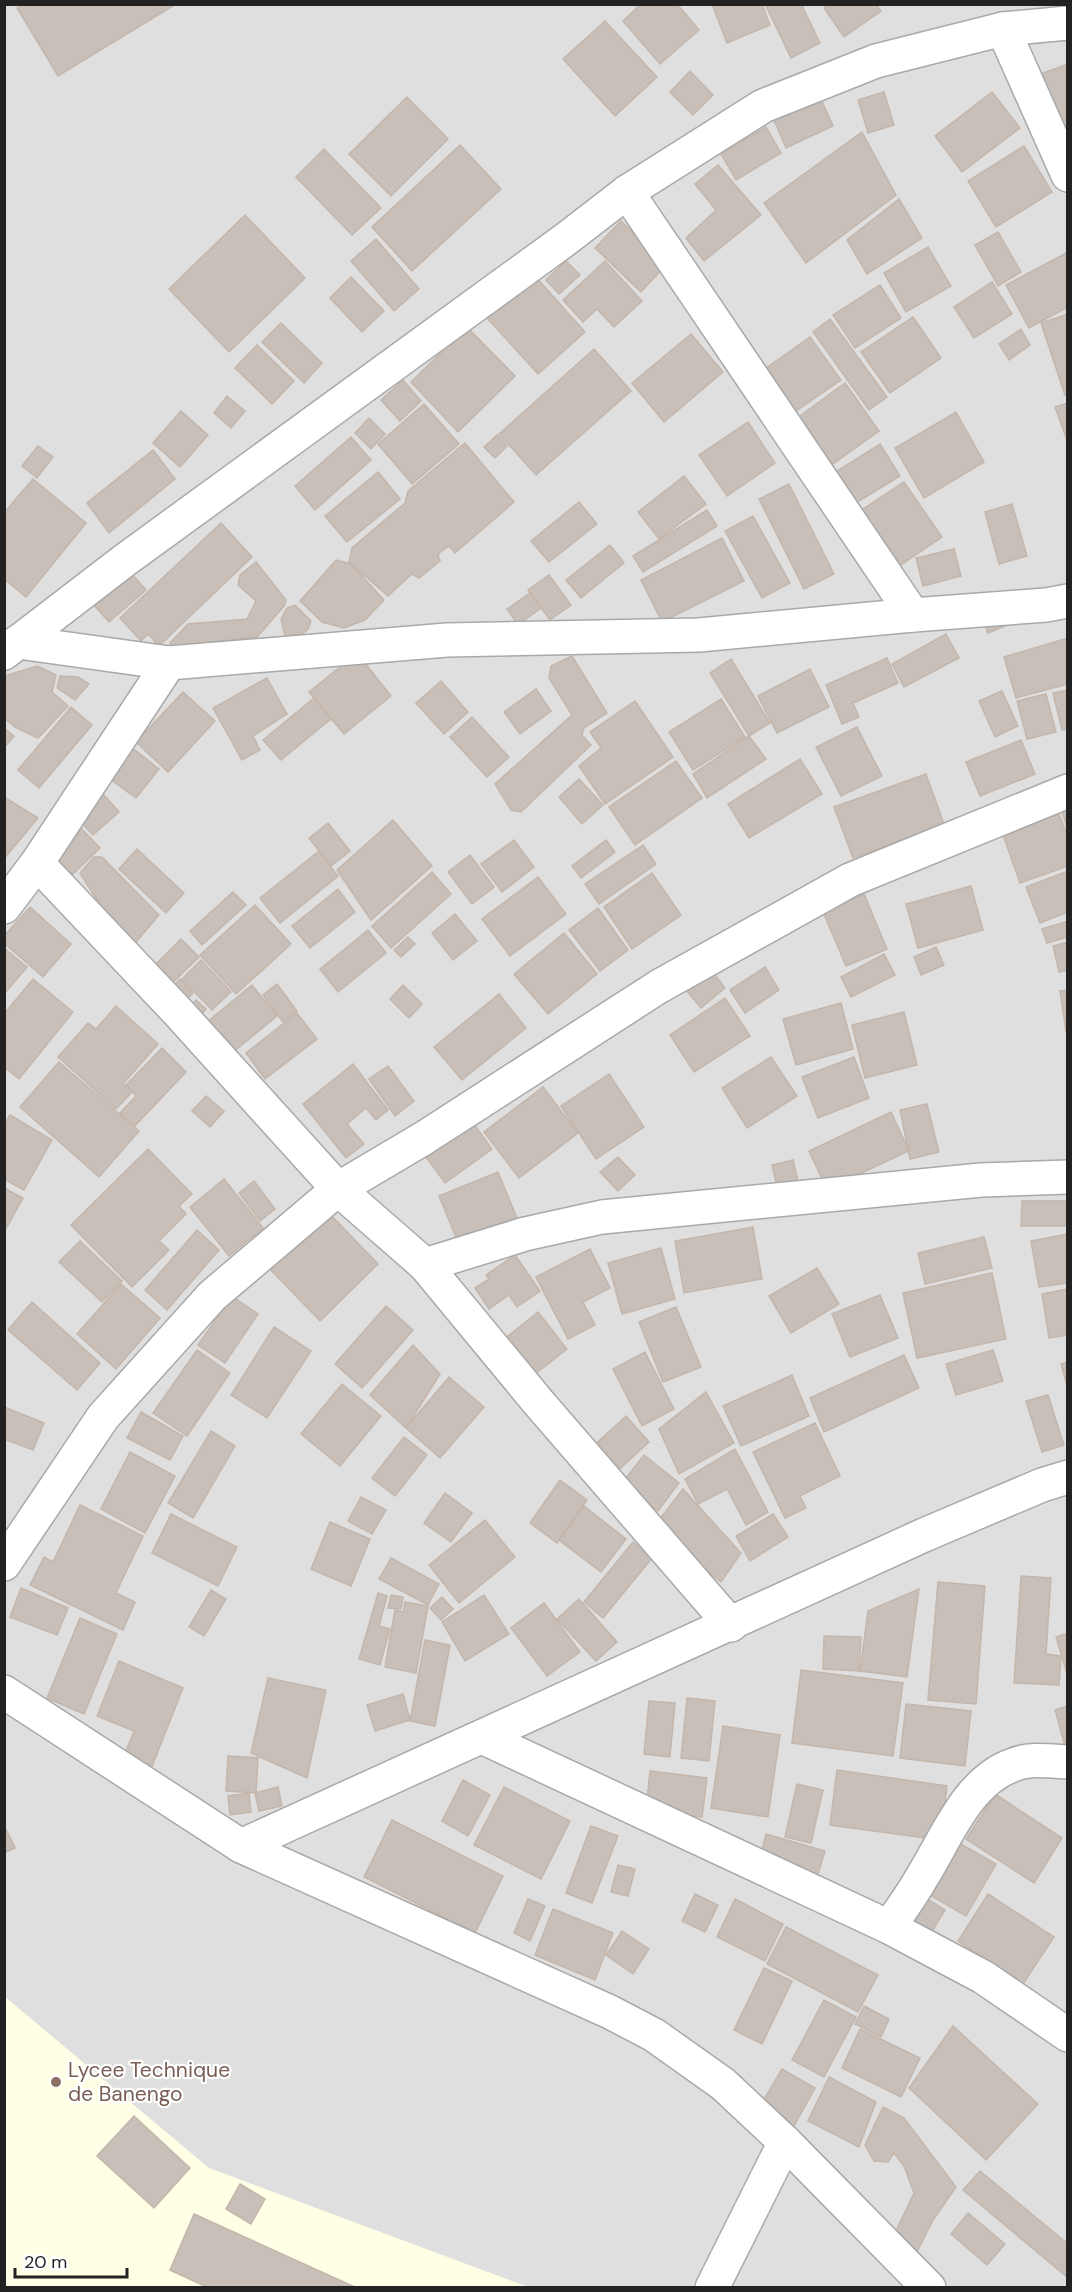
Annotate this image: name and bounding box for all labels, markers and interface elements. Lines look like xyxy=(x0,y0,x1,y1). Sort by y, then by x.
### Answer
place label: Lycee Technique de Banengo xyxy=(68,2056,230,2108)
marker: Lycee Technique de Banengo xyxy=(49,2075,63,2089)
scale bar xyxy=(15,2241,128,2279)
text: 20 m xyxy=(24,2250,67,2274)

